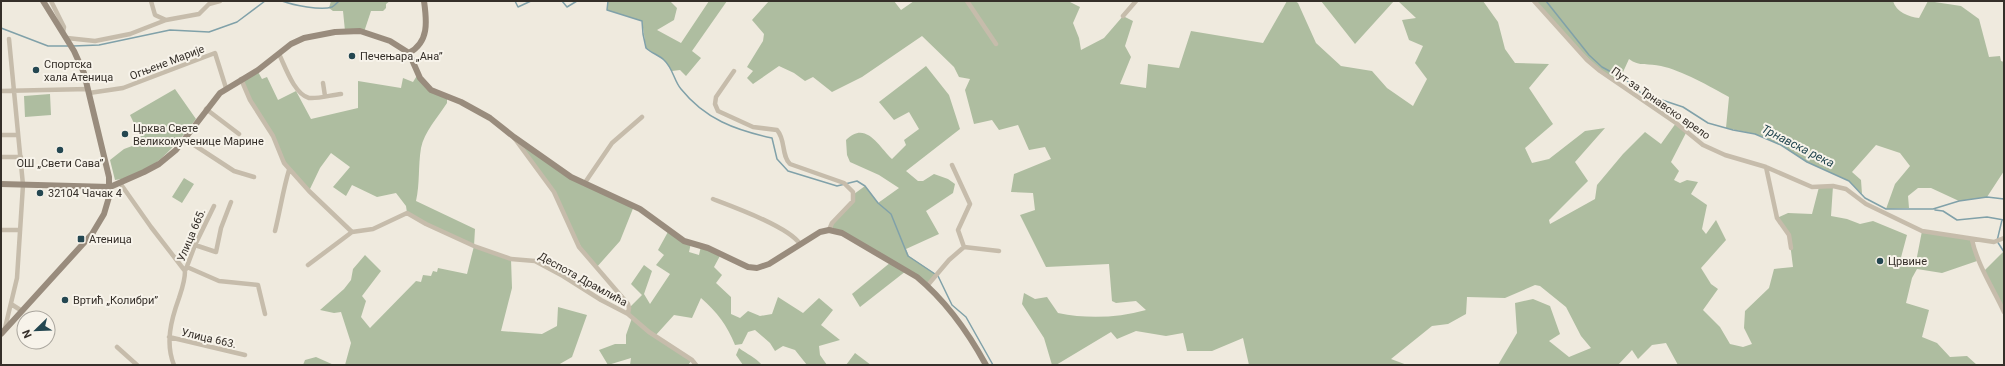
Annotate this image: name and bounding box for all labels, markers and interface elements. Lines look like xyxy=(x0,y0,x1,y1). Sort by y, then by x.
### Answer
street label: Огњене Марије xyxy=(128,42,207,83)
place label: Печењара „Ана” xyxy=(360,50,443,63)
marker: Печењара „Ана” xyxy=(347,51,357,61)
place label: Спортска хала Атеница xyxy=(44,58,113,84)
street label: Пут за Трнавско врело xyxy=(1609,64,1713,142)
marker: Спортска хала Атеница xyxy=(31,65,41,75)
place label: Црква Свете Великомученице Марине xyxy=(133,122,264,148)
water label: Трнавска река xyxy=(1759,122,1837,170)
marker: Црква Свете Великомученице Марине xyxy=(120,129,130,139)
marker: ОШ „Свети Сава” xyxy=(55,145,65,155)
place label: ОШ „Свети Сава” xyxy=(16,157,104,170)
place label: 32104 Чачак 4 xyxy=(48,187,122,200)
marker: 32104 Чачак 4 xyxy=(35,188,45,198)
street label: Улица 665. xyxy=(175,207,208,263)
place label: Атеница xyxy=(89,233,132,246)
marker: Атеница xyxy=(76,234,86,244)
street label: Деспота Драмлића xyxy=(536,250,630,309)
place label: Црвине xyxy=(1888,255,1927,268)
marker: Црвине xyxy=(1875,256,1885,266)
place label: Вртић „Колибри” xyxy=(73,294,158,307)
marker: Вртић „Колибри” xyxy=(60,295,70,305)
north arrow xyxy=(16,310,56,350)
street label: Улица 663. xyxy=(180,326,238,351)
text: N xyxy=(20,327,35,340)

